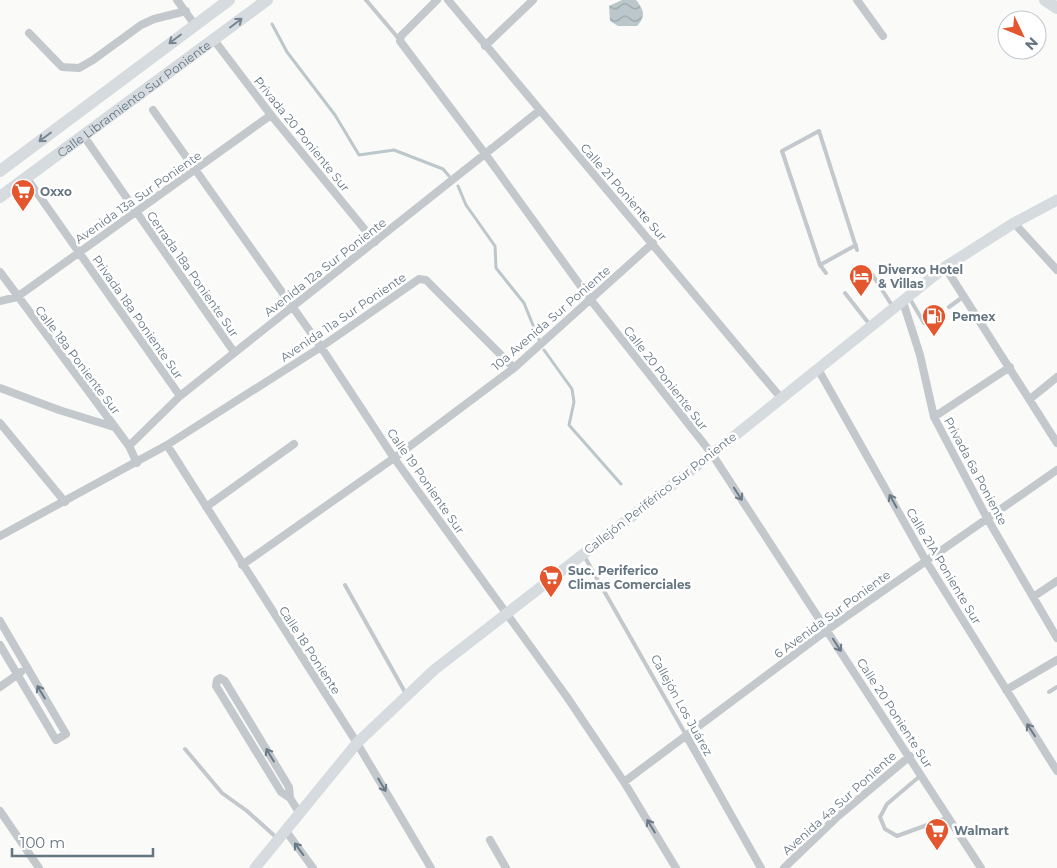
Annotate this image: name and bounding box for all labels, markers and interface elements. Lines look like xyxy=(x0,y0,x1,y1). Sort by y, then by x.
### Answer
north arrow xyxy=(997,10,1047,60)
one-way arrow xyxy=(229,17,242,28)
one-way arrow xyxy=(169,34,182,45)
text: N xyxy=(1021,34,1042,54)
street label: Calle Libramiento Sur Poniente xyxy=(54,37,213,160)
street label: Privada 20 Poniente Sur xyxy=(251,73,353,195)
one-way arrow xyxy=(38,132,52,142)
street label: Calle 21 Poniente Sur xyxy=(577,140,671,244)
street label: Avenida 13a Sur Poniente xyxy=(72,148,204,246)
supermarket icon: Oxxo xyxy=(10,178,36,212)
place label: Oxxo xyxy=(40,184,72,199)
street label: Cerrada 18a Poniente Sur xyxy=(144,208,242,340)
street label: Avenida 12a Sur Poniente xyxy=(261,215,389,319)
street label: Privada 18a Poniente Sur xyxy=(89,252,187,382)
street label: 10a Avenida Sur Poniente xyxy=(489,262,613,374)
place label: Diverxo Hotel & Villas xyxy=(878,262,963,291)
hotel icon: Diverxo Hotel & Villas xyxy=(848,263,874,297)
street label: Avenida 11a Sur Poniente xyxy=(277,269,409,365)
street label: Calle 18a Poniente Sur xyxy=(32,303,124,418)
fuel station icon: Pemex xyxy=(921,303,947,337)
place label: Pemex xyxy=(952,309,996,324)
street label: Calle 20 Poniente Sur xyxy=(621,323,711,433)
street label: Privada 6a Poniente xyxy=(941,414,1011,528)
street label: Calle 19 Poniente Sur xyxy=(384,425,468,537)
street label: Callejón Periférico Sur Poniente xyxy=(581,429,739,557)
one-way arrow xyxy=(733,487,743,501)
one-way arrow xyxy=(887,494,897,508)
street label: Calle 21A Poniente Sur xyxy=(903,505,985,627)
place label: Suc. Periferico Climas Comerciales xyxy=(568,563,692,592)
supermarket icon: Suc. Periferico Climas Comerciales xyxy=(538,564,564,598)
street label: 6 Avenida Sur Poniente xyxy=(771,567,893,661)
street label: Calle 18 Poniente xyxy=(276,603,344,697)
one-way arrow xyxy=(832,638,842,652)
street label: Callejón Los Juárez xyxy=(648,652,716,758)
street label: Calle 20 Poniente Sur xyxy=(854,655,936,771)
one-way arrow xyxy=(35,685,45,699)
one-way arrow xyxy=(1025,723,1035,737)
street label: Avenida 4a Sur Poniente xyxy=(779,748,899,858)
one-way arrow xyxy=(264,749,274,763)
one-way arrow xyxy=(377,778,387,792)
supermarket icon: Walmart xyxy=(924,817,950,851)
one-way arrow xyxy=(645,820,655,834)
place label: Walmart xyxy=(954,823,1010,838)
scale bar xyxy=(12,826,154,858)
text: 100 m xyxy=(20,833,65,852)
one-way arrow xyxy=(294,843,305,857)

